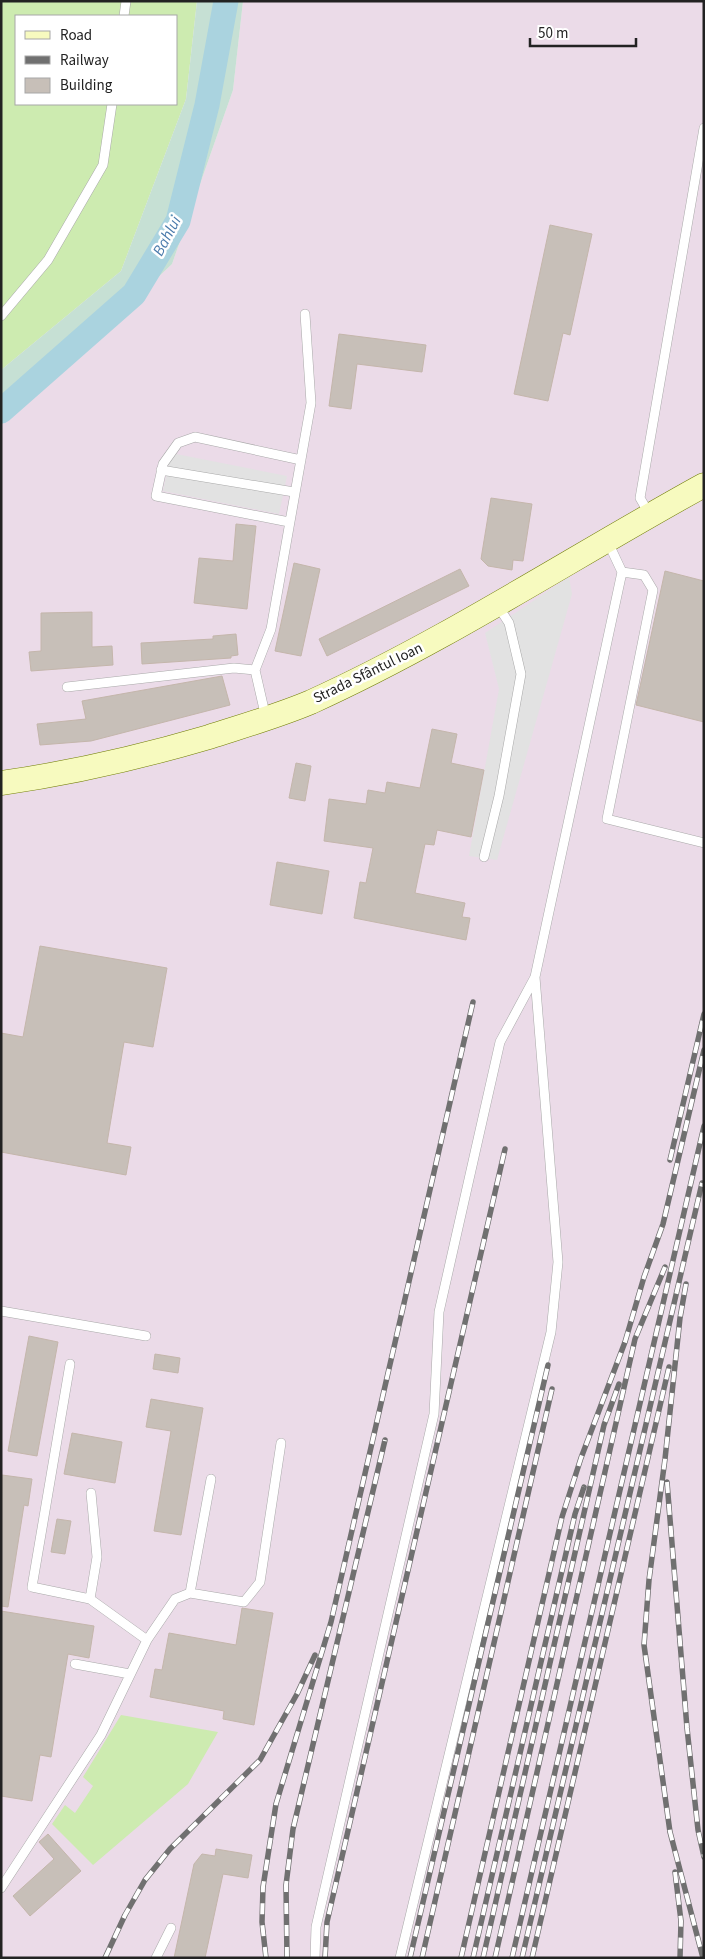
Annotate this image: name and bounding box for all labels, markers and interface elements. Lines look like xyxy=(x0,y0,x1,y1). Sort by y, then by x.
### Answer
legend xyxy=(15,15,178,105)
scale bar xyxy=(530,15,636,47)
text: 50 m xyxy=(538,23,568,44)
text: Road xyxy=(60,25,92,46)
text: Railway xyxy=(60,50,109,71)
text: Building xyxy=(60,75,113,96)
water label: Bahlui xyxy=(147,212,187,260)
street label: Strada Sfântul Ioan xyxy=(310,637,426,709)

